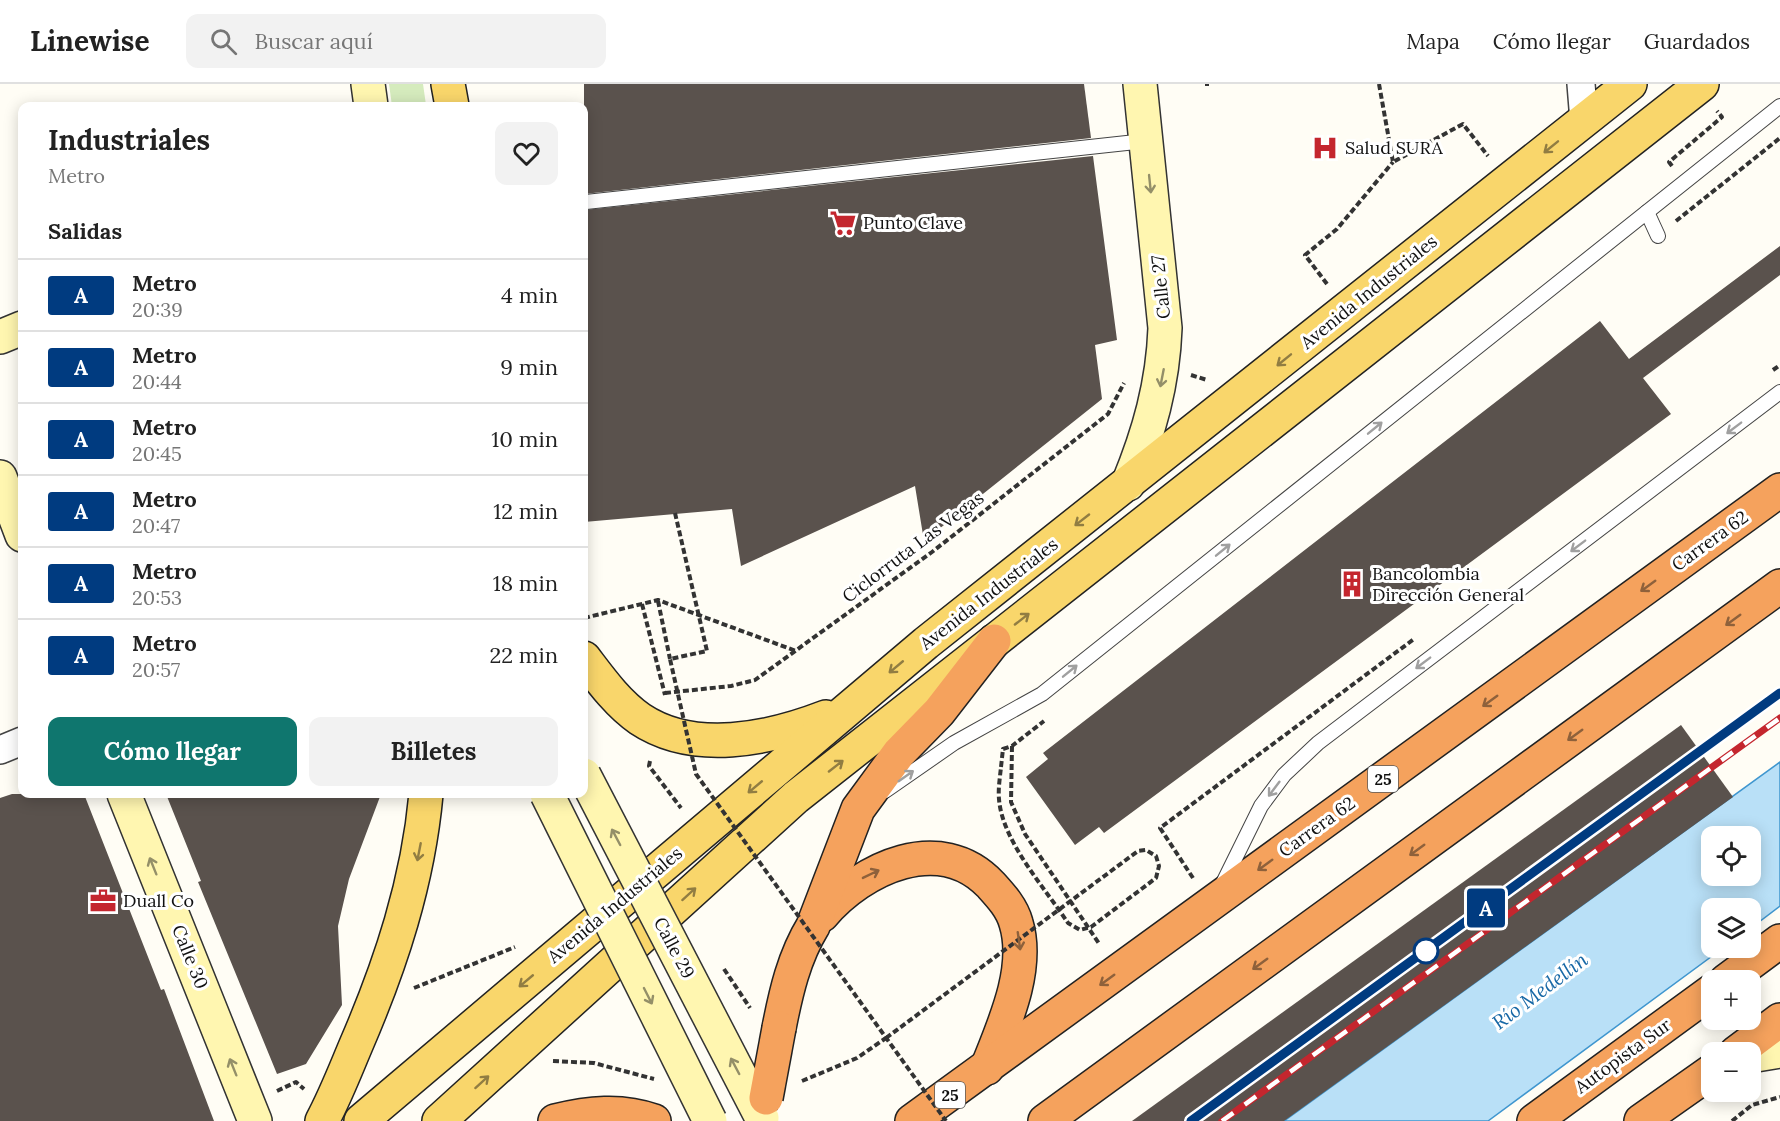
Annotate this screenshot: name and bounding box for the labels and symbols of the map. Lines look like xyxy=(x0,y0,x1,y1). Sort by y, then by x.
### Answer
hospital icon: Salud SURA xyxy=(1310,133,1340,163)
place label: Salud SURA xyxy=(1345,136,1444,159)
one-way arrow xyxy=(1544,140,1560,153)
one-way arrow xyxy=(1145,174,1156,193)
supermarket icon: Punto Clave xyxy=(828,208,858,238)
place label: Punto Clave xyxy=(863,211,963,234)
street label: Avenida Industriales xyxy=(1295,229,1442,354)
street label: Calle 27 xyxy=(1146,254,1175,320)
one-way arrow xyxy=(1277,353,1292,367)
one-way arrow xyxy=(1155,368,1167,387)
one-way arrow xyxy=(1367,422,1383,435)
one-way arrow xyxy=(1726,422,1742,434)
street label: Ciclorruta Las Vegas xyxy=(837,486,988,607)
street label: Carrera 62 xyxy=(1667,505,1752,576)
one-way arrow xyxy=(1074,514,1090,527)
street label: Avenida Industriales xyxy=(914,532,1062,655)
one-way arrow xyxy=(1571,539,1587,552)
one-way arrow xyxy=(1215,543,1231,556)
place label: Bancolombia Dirección General xyxy=(1372,562,1524,606)
building icon: Bancolombia Dirección General xyxy=(1337,569,1367,599)
one-way arrow xyxy=(1640,580,1656,592)
one-way arrow xyxy=(1013,613,1029,626)
one-way arrow xyxy=(1725,614,1741,626)
one-way arrow xyxy=(1415,657,1431,670)
one-way arrow xyxy=(888,661,904,674)
one-way arrow xyxy=(1062,665,1078,678)
one-way arrow xyxy=(1483,695,1499,707)
one-way arrow xyxy=(1568,729,1584,741)
one-way arrow xyxy=(827,759,843,772)
road number: 25 xyxy=(1368,766,1398,792)
one-way arrow xyxy=(898,770,914,782)
one-way arrow xyxy=(748,780,763,794)
one-way arrow xyxy=(1268,780,1281,796)
street label: Carrera 62 xyxy=(1274,791,1359,862)
one-way arrow xyxy=(610,829,621,847)
one-way arrow xyxy=(413,841,424,861)
street label: Avenida Industriales xyxy=(542,841,687,968)
one-way arrow xyxy=(1410,843,1426,856)
one-way arrow xyxy=(147,857,158,876)
one-way arrow xyxy=(1257,859,1273,871)
one-way arrow xyxy=(862,867,880,879)
office icon: Duall Co xyxy=(88,886,118,916)
one-way arrow xyxy=(681,887,696,901)
line badge: A xyxy=(1466,888,1506,928)
place label: Duall Co xyxy=(123,889,194,912)
street label: Calle 29 xyxy=(649,913,700,982)
street label: Calle 30 xyxy=(167,921,214,992)
one-way arrow xyxy=(1013,931,1024,951)
unlabelled marker xyxy=(1413,938,1439,964)
water label: Río Medellín xyxy=(1487,946,1593,1035)
one-way arrow xyxy=(1252,958,1268,971)
one-way arrow xyxy=(518,974,534,987)
one-way arrow xyxy=(1100,974,1116,986)
one-way arrow xyxy=(643,987,654,1005)
street label: Autopista Sur xyxy=(1569,1013,1675,1099)
one-way arrow xyxy=(729,1057,741,1075)
one-way arrow xyxy=(227,1058,238,1076)
one-way arrow xyxy=(474,1075,489,1089)
road number: 25 xyxy=(935,1082,965,1108)

